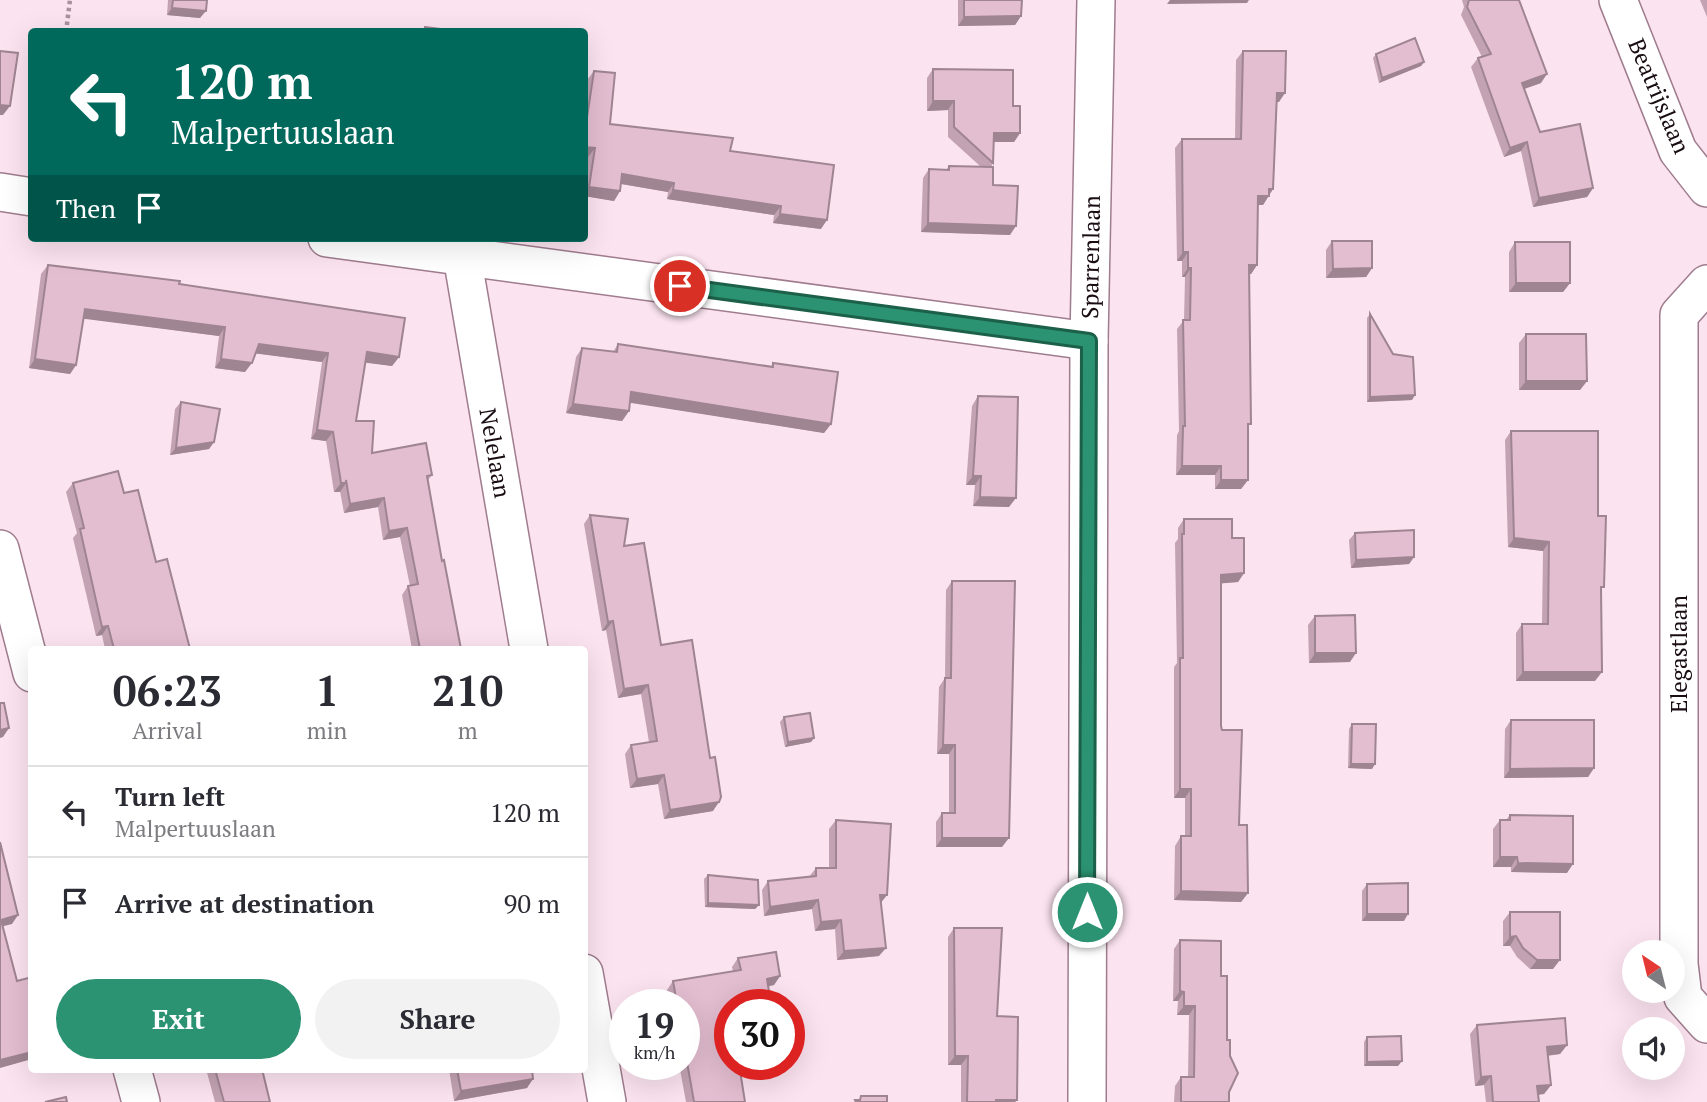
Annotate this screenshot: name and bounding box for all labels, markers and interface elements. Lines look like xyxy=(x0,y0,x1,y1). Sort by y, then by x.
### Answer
street label: Beatrijslaan xyxy=(1621,34,1698,158)
text: 120 m xyxy=(171,48,313,113)
icon: left xyxy=(56,56,147,147)
text: Malpertuuslaan xyxy=(171,111,394,153)
icon: arrive xyxy=(130,189,168,227)
text: Then xyxy=(56,191,116,225)
street label: Sparrenlaan xyxy=(1074,195,1107,319)
pin xyxy=(650,256,710,316)
icon: arrive xyxy=(661,267,699,305)
street label: Nelelaan xyxy=(472,406,519,501)
street label: Elegastlaan xyxy=(1663,595,1694,713)
text: 06:23 xyxy=(113,662,222,718)
text: 1 xyxy=(315,662,339,718)
text: 210 xyxy=(432,662,503,718)
text: Arrival xyxy=(132,715,203,746)
text: min xyxy=(307,715,347,746)
text: m xyxy=(458,715,478,746)
text: Turn left xyxy=(115,779,225,813)
icon: left xyxy=(56,793,94,831)
text: 120 m xyxy=(490,795,560,829)
text: Malpertuuslaan xyxy=(115,813,276,844)
position arrow xyxy=(1050,875,1124,949)
icon: arrive xyxy=(56,884,94,922)
text: Arrive at destination xyxy=(115,886,374,920)
text: 90 m xyxy=(504,886,560,920)
north arrow xyxy=(1622,940,1685,1003)
map controls xyxy=(1622,940,1685,1080)
button: Exit xyxy=(56,979,301,1059)
button: Share xyxy=(315,979,560,1059)
speed limit sign: 30 xyxy=(714,989,805,1080)
text: 19 xyxy=(635,1002,674,1048)
button: sound xyxy=(1622,1017,1685,1080)
text: km/h xyxy=(634,1040,675,1064)

